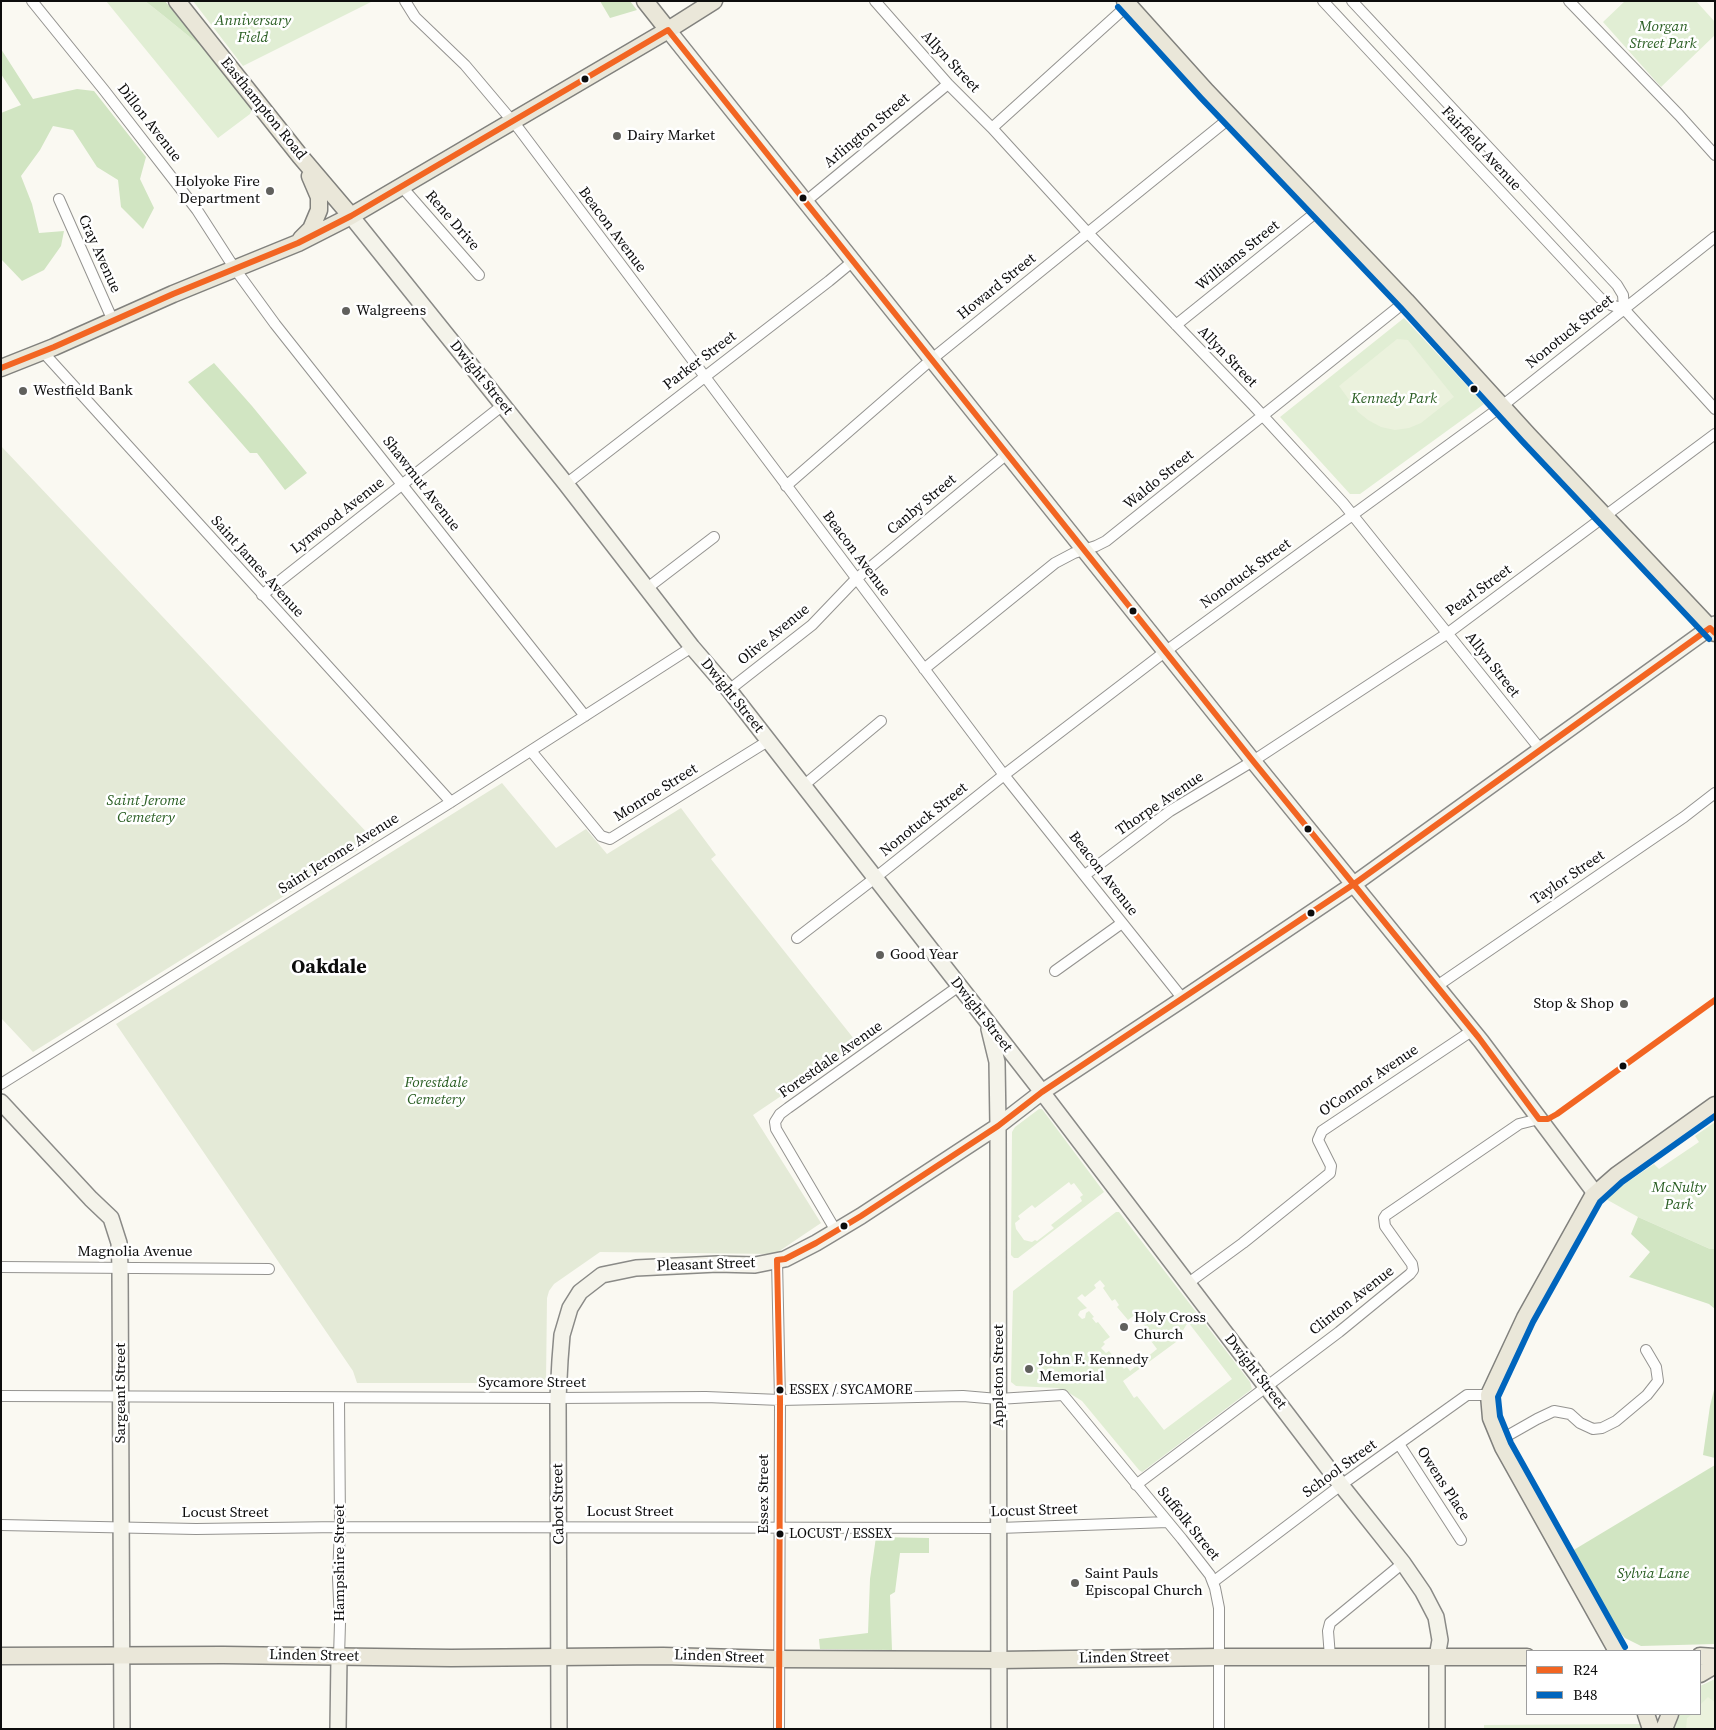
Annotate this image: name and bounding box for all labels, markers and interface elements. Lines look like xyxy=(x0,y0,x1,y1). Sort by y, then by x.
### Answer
park label: Anniversary Field xyxy=(215,12,291,47)
park label: Morgan Street Park xyxy=(1629,18,1697,53)
street label: Allyn Street xyxy=(917,27,983,97)
street label: Easthampton Road xyxy=(216,54,310,164)
unlabelled marker xyxy=(580,74,590,84)
street label: Dillon Avenue xyxy=(113,80,185,166)
street label: Arlington Street xyxy=(820,90,914,172)
street label: Fairfield Avenue xyxy=(1437,103,1525,195)
place label: Dairy Market xyxy=(627,127,715,145)
marker: Dairy Market xyxy=(611,130,623,142)
place label: Holyoke Fire Department xyxy=(175,173,260,208)
street label: Beacon Avenue xyxy=(574,184,650,276)
marker: Holyoke Fire Department xyxy=(264,185,276,197)
street label: Rene Drive xyxy=(421,187,483,255)
unlabelled marker xyxy=(798,193,808,203)
street label: Cray Avenue xyxy=(74,212,124,296)
street label: Williams Street xyxy=(1193,217,1283,295)
street label: Howard Street xyxy=(954,250,1040,324)
street label: Nonotuck Street xyxy=(1523,291,1617,373)
place label: Walgreens xyxy=(356,302,426,320)
marker: Walgreens xyxy=(340,305,352,317)
street label: Allyn Street xyxy=(1194,323,1260,391)
street label: Parker Street xyxy=(660,328,740,394)
street label: Dwight Street xyxy=(446,337,516,419)
place label: Westfield Bank xyxy=(33,382,133,400)
unlabelled marker xyxy=(1469,384,1479,394)
marker: Westfield Bank xyxy=(17,385,29,397)
park label: Kennedy Park xyxy=(1351,390,1437,408)
street label: Shawmut Avenue xyxy=(378,433,464,535)
street label: Waldo Street xyxy=(1121,446,1197,514)
street label: Canby Street xyxy=(884,471,960,539)
street label: Lynwood Avenue xyxy=(288,474,388,558)
street label: Beacon Avenue xyxy=(818,508,894,600)
street label: Saint James Avenue xyxy=(207,513,307,621)
street label: Nonotuck Street xyxy=(1197,535,1295,613)
street label: Pearl Street xyxy=(1443,561,1515,621)
street label: Olive Avenue xyxy=(735,601,813,669)
unlabelled marker xyxy=(1128,606,1138,616)
street label: Allyn Street xyxy=(1461,629,1523,701)
street label: Dwight Street xyxy=(697,655,767,737)
street label: Monroe Street xyxy=(611,760,701,826)
street label: Thorpe Avenue xyxy=(1113,768,1207,840)
street label: Nonotuck Street xyxy=(877,779,971,861)
park label: Saint Jerome Cemetery xyxy=(107,792,185,827)
street label: Saint Jerome Avenue xyxy=(276,810,402,898)
unlabelled marker xyxy=(1303,824,1313,834)
street label: Beacon Avenue xyxy=(1065,828,1141,920)
street label: Taylor Street xyxy=(1528,847,1608,909)
unlabelled marker xyxy=(1306,908,1316,918)
place label: Good Year xyxy=(890,946,958,964)
marker: Good Year xyxy=(874,949,886,961)
district label: Oakdale xyxy=(291,956,367,980)
street label: Dwight Street xyxy=(946,974,1016,1056)
place label: Stop & Shop xyxy=(1534,995,1614,1013)
marker: Stop & Shop xyxy=(1618,998,1630,1010)
street label: Forestdale Avenue xyxy=(776,1018,886,1102)
street label: O'Connor Avenue xyxy=(1316,1041,1422,1121)
unlabelled marker xyxy=(1618,1061,1628,1071)
park label: Forestdale Cemetery xyxy=(404,1074,468,1109)
park label: McNulty Park xyxy=(1652,1179,1706,1214)
unlabelled marker xyxy=(839,1221,849,1231)
street label: Magnolia Avenue xyxy=(78,1243,192,1261)
street label: Pleasant Street xyxy=(656,1254,756,1276)
street label: Clinton Avenue xyxy=(1306,1262,1398,1340)
place label: Holy Cross Church xyxy=(1134,1309,1206,1344)
marker: Holy Cross Church xyxy=(1118,1321,1130,1333)
street label: Appleton Street xyxy=(990,1324,1008,1428)
street label: Dwight Street xyxy=(1220,1331,1290,1413)
street label: Sargeant Street xyxy=(112,1343,130,1443)
place label: John F. Kennedy Memorial xyxy=(1039,1351,1149,1386)
marker: John F. Kennedy Memorial xyxy=(1023,1363,1035,1375)
street label: Sycamore Street xyxy=(478,1374,586,1392)
place label: ESSEX / SYCAMORE xyxy=(789,1382,912,1398)
marker: ESSEX / SYCAMORE xyxy=(775,1385,785,1395)
street label: School Street xyxy=(1300,1436,1380,1502)
street label: Owens Place xyxy=(1413,1444,1473,1524)
street label: Essex Street xyxy=(755,1454,773,1534)
street label: Cabot Street xyxy=(549,1463,569,1545)
street label: Suffolk Street xyxy=(1153,1484,1223,1564)
street label: Locust Street xyxy=(990,1500,1078,1522)
street label: Locust Street xyxy=(587,1503,673,1521)
street label: Locust Street xyxy=(182,1504,268,1522)
street label: Hampshire Street xyxy=(331,1504,349,1622)
place label: LOCUST / ESSEX xyxy=(789,1526,892,1542)
marker: LOCUST / ESSEX xyxy=(775,1529,785,1539)
place label: Saint Pauls Episcopal Church xyxy=(1085,1565,1203,1600)
park label: Sylvia Lane xyxy=(1617,1565,1689,1583)
marker: Saint Pauls Episcopal Church xyxy=(1069,1577,1081,1589)
street label: Linden Street xyxy=(269,1646,359,1666)
street label: Linden Street xyxy=(674,1646,764,1668)
street label: Linden Street xyxy=(1079,1648,1169,1668)
legend xyxy=(1526,1650,1701,1715)
text: R24 xyxy=(1573,1659,1598,1680)
text: B48 xyxy=(1573,1684,1597,1705)

